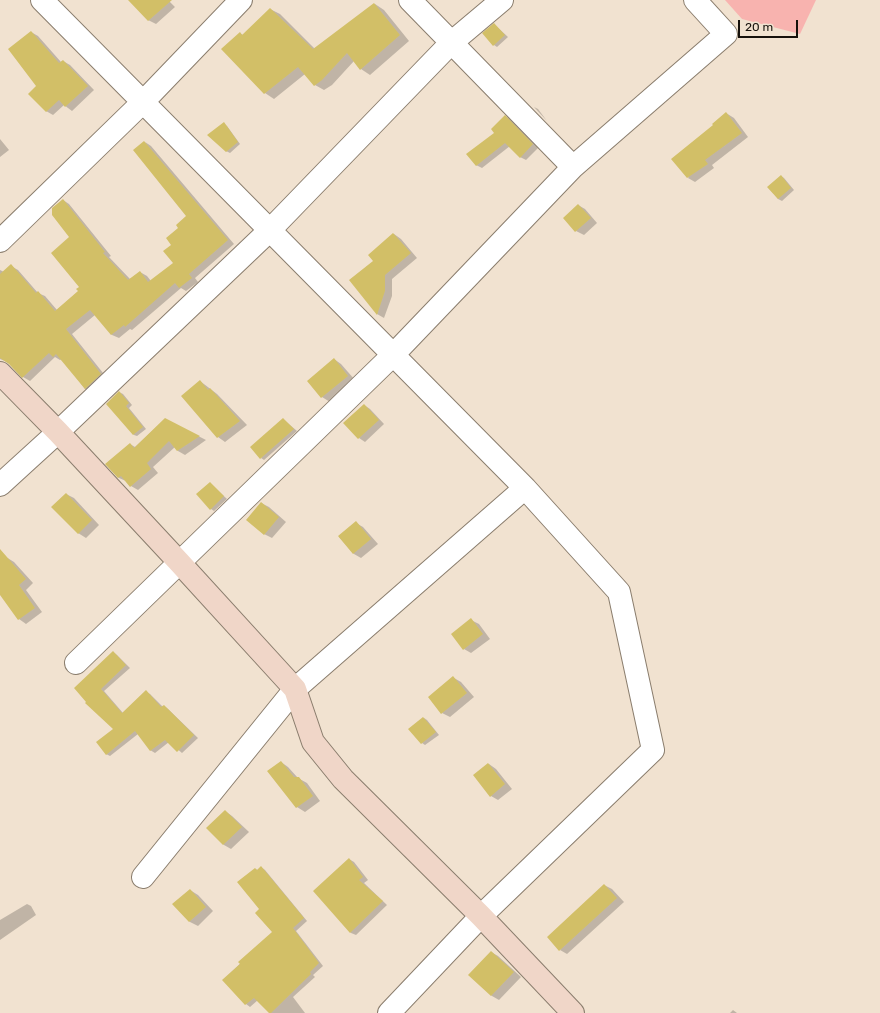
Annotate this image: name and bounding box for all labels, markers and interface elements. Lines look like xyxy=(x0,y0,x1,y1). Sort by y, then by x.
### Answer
scale bar xyxy=(740,12,800,38)
text: 20 m xyxy=(745,20,773,34)

